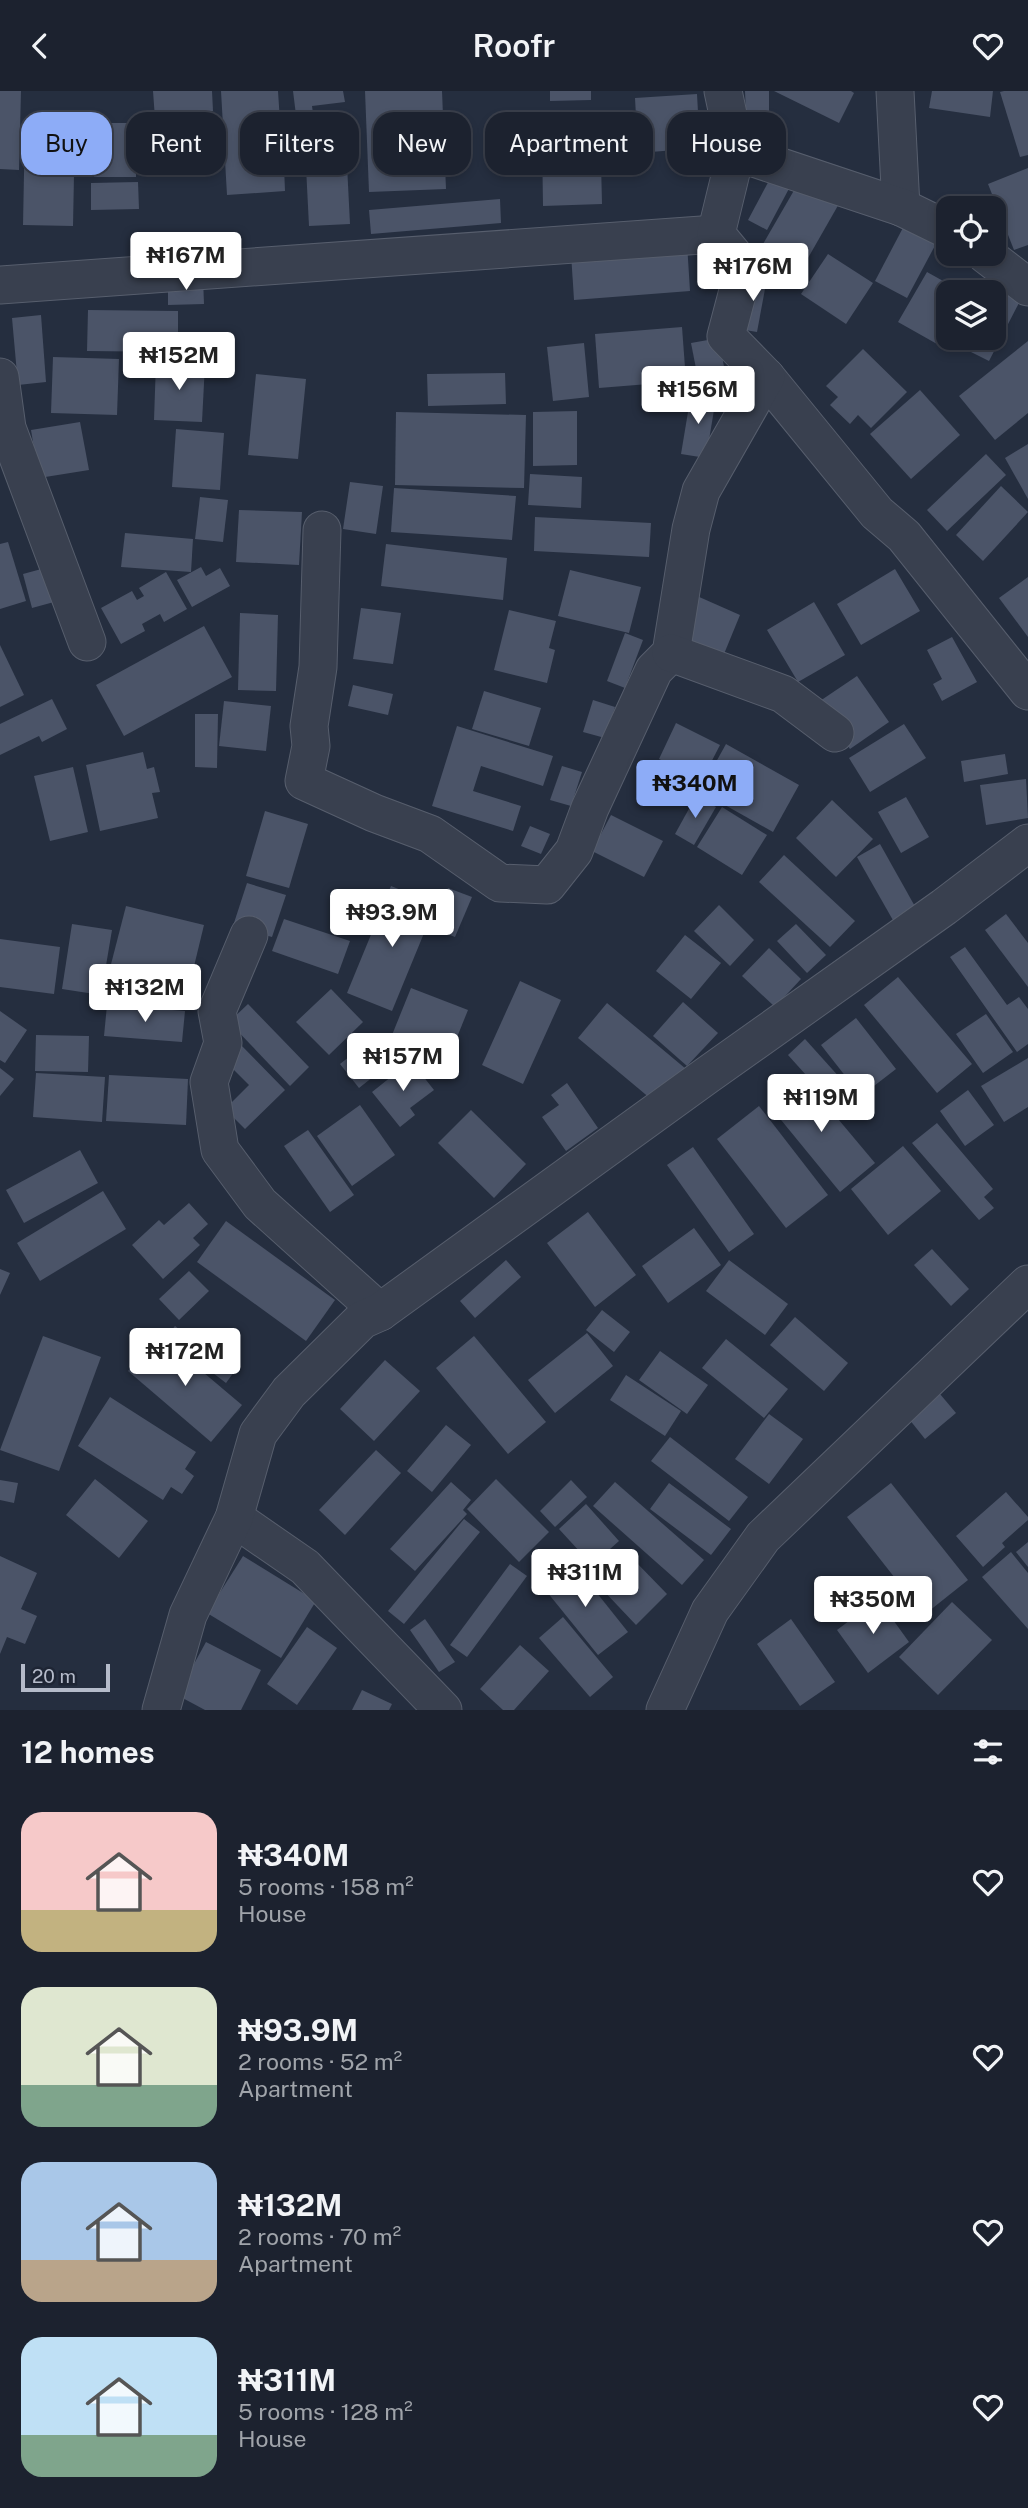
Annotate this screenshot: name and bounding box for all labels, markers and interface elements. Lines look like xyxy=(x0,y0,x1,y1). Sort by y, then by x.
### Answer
icon: back xyxy=(21,27,59,65)
text: Roofr xyxy=(473,27,556,64)
icon: heart xyxy=(969,27,1007,65)
chip: Buy xyxy=(21,112,112,175)
chip: Rent xyxy=(126,112,226,175)
chip: Filters xyxy=(240,112,359,175)
chip: New xyxy=(373,112,471,175)
chip: Apartment xyxy=(485,112,653,175)
chip: House xyxy=(667,112,786,175)
map controls xyxy=(936,196,1006,350)
button: locate xyxy=(936,196,1006,266)
pin: ₦167M xyxy=(137,233,235,292)
text: ₦167M xyxy=(146,241,226,268)
pin: ₦176M xyxy=(704,243,802,303)
text: ₦176M xyxy=(713,252,793,279)
button: layers xyxy=(936,280,1006,350)
pin: ₦152M xyxy=(130,333,228,392)
text: ₦152M xyxy=(139,341,219,368)
pin: ₦156M xyxy=(649,367,747,426)
text: ₦156M xyxy=(658,375,738,402)
pin: ₦340M xyxy=(646,761,744,820)
text: ₦340M xyxy=(652,769,738,796)
pin: ₦93.9M xyxy=(335,889,449,949)
text: ₦93.9M xyxy=(346,898,438,925)
pin: ₦132M xyxy=(96,965,194,1024)
text: ₦132M xyxy=(105,973,185,1000)
pin: ₦157M xyxy=(354,1033,452,1093)
text: ₦157M xyxy=(363,1042,443,1069)
pin: ₦119M xyxy=(772,1075,870,1134)
text: ₦119M xyxy=(783,1083,859,1110)
pin: ₦172M xyxy=(136,1329,234,1388)
text: ₦172M xyxy=(145,1337,225,1364)
pin: ₦311M xyxy=(536,1549,634,1609)
text: ₦311M xyxy=(547,1558,623,1585)
pin: ₦350M xyxy=(824,1577,922,1636)
text: ₦350M xyxy=(830,1585,916,1612)
scale bar xyxy=(21,1661,110,1693)
text: 20 m xyxy=(32,1665,76,1687)
icon: filters xyxy=(969,1733,1007,1771)
text: 12 homes xyxy=(21,1734,155,1770)
text: ₦340M xyxy=(238,1837,349,1873)
icon: home xyxy=(77,1840,161,1924)
icon: heart xyxy=(969,1863,1007,1901)
text: 5 rooms · 158 m² xyxy=(238,1873,414,1900)
text: House xyxy=(238,1900,306,1927)
text: ₦93.9M xyxy=(238,2012,358,2048)
icon: home xyxy=(77,2015,161,2099)
icon: heart xyxy=(969,2038,1007,2076)
text: 2 rooms · 52 m² xyxy=(238,2048,402,2075)
text: Apartment xyxy=(238,2075,353,2102)
text: ₦132M xyxy=(238,2187,342,2223)
icon: home xyxy=(77,2190,161,2274)
icon: heart xyxy=(969,2213,1007,2251)
text: 2 rooms · 70 m² xyxy=(238,2223,401,2250)
text: Apartment xyxy=(238,2250,353,2277)
text: ₦311M xyxy=(238,2362,336,2398)
icon: home xyxy=(77,2365,161,2449)
icon: heart xyxy=(969,2388,1007,2426)
text: 5 rooms · 128 m² xyxy=(238,2398,413,2425)
text: House xyxy=(238,2425,306,2452)

